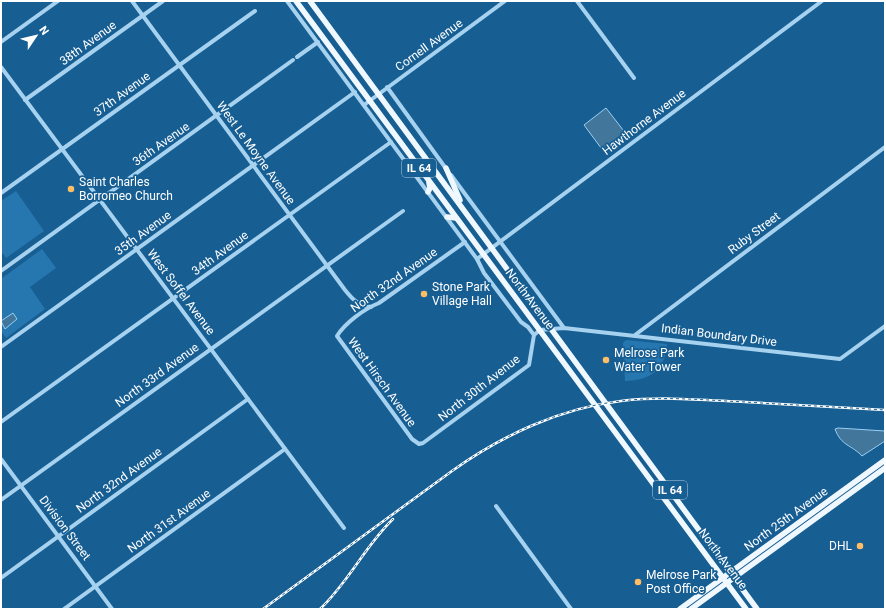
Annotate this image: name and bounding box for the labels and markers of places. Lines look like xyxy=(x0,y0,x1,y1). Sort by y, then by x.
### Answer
place label: Saint Charles Borromeo Church xyxy=(79,175,173,203)
marker: Saint Charles Borromeo Church xyxy=(66,184,76,194)
place label: Stone Park Village Hall xyxy=(432,280,492,308)
marker: Stone Park Village Hall xyxy=(419,289,429,299)
place label: Melrose Park Water Tower xyxy=(614,346,685,374)
marker: Melrose Park Water Tower xyxy=(601,355,611,365)
place label: DHL xyxy=(829,539,853,553)
marker: DHL xyxy=(855,541,865,551)
place label: Melrose Park Post Office xyxy=(646,568,717,596)
marker: Melrose Park Post Office xyxy=(633,577,643,587)

